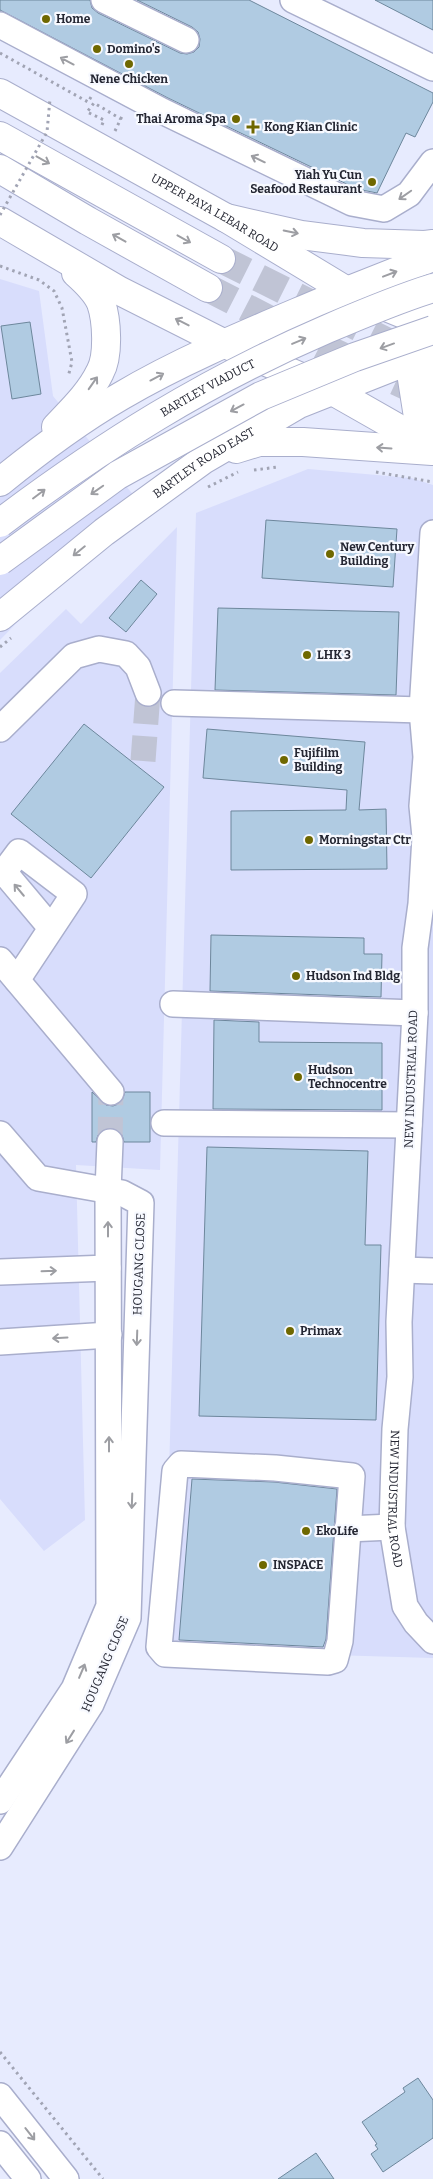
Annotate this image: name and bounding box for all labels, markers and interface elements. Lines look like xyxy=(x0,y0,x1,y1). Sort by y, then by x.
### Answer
place label: Home xyxy=(56,12,91,26)
marker: Home xyxy=(40,13,52,25)
place label: Domino's xyxy=(107,42,160,56)
marker: Domino's xyxy=(91,43,103,55)
one-way arrow xyxy=(59,56,74,66)
marker: Nene Chicken xyxy=(123,58,135,70)
place label: Nene Chicken xyxy=(90,72,168,86)
place label: Thai Aroma Spa xyxy=(136,112,226,126)
marker: Thai Aroma Spa xyxy=(230,113,242,125)
marker: Kong Kian Clinic xyxy=(246,120,260,134)
place label: Kong Kian Clinic xyxy=(264,120,357,134)
one-way arrow xyxy=(251,154,266,163)
one-way arrow xyxy=(35,155,49,165)
place label: Yiah Yu Cun Seafood Restaurant xyxy=(250,168,362,196)
street label: UPPER PAYA LEBAR ROAD xyxy=(148,171,281,255)
marker: Yiah Yu Cun Seafood Restaurant xyxy=(366,176,378,188)
one-way arrow xyxy=(398,190,412,200)
one-way arrow xyxy=(282,228,298,237)
one-way arrow xyxy=(113,233,127,243)
one-way arrow xyxy=(177,234,192,244)
one-way arrow xyxy=(382,269,397,278)
one-way arrow xyxy=(175,317,190,326)
one-way arrow xyxy=(291,335,306,345)
one-way arrow xyxy=(380,342,395,351)
street label: BARTLEY VIADUCT xyxy=(158,357,257,420)
one-way arrow xyxy=(149,372,164,382)
one-way arrow xyxy=(88,376,98,390)
one-way arrow xyxy=(230,404,245,413)
street label: BARTLEY ROAD EAST xyxy=(150,424,257,501)
one-way arrow xyxy=(377,443,393,452)
one-way arrow xyxy=(90,485,104,495)
one-way arrow xyxy=(32,489,46,499)
place label: New Century Building xyxy=(340,540,415,568)
one-way arrow xyxy=(73,546,86,557)
marker: New Century Building xyxy=(324,548,336,560)
place label: LHK 3 xyxy=(317,648,351,662)
marker: LHK 3 xyxy=(301,649,313,661)
place label: Fujifilm Building xyxy=(294,746,343,774)
marker: Fujifilm Building xyxy=(278,754,290,766)
place label: Morningstar Ctr xyxy=(319,833,411,847)
marker: Morningstar Ctr xyxy=(303,834,315,846)
one-way arrow xyxy=(14,884,25,897)
place label: Hudson Ind Bldg xyxy=(306,969,400,983)
marker: Hudson Ind Bldg xyxy=(290,970,302,982)
street label: NEW INDUSTRIAL ROAD xyxy=(402,1010,420,1148)
place label: Hudson Technocentre xyxy=(308,1063,387,1091)
marker: Hudson Technocentre xyxy=(292,1071,304,1083)
street label: HOUGANG CLOSE xyxy=(130,1213,148,1315)
one-way arrow xyxy=(103,1221,113,1238)
one-way arrow xyxy=(40,1266,56,1275)
place label: Primax xyxy=(300,1324,342,1338)
marker: Primax xyxy=(284,1325,296,1337)
one-way arrow xyxy=(132,1330,142,1346)
one-way arrow xyxy=(52,1334,68,1343)
street label: NEW INDUSTRIAL ROAD xyxy=(385,1430,406,1569)
one-way arrow xyxy=(104,1436,114,1452)
one-way arrow xyxy=(127,1493,136,1509)
place label: EkoLife xyxy=(316,1524,359,1538)
marker: EkoLife xyxy=(300,1525,312,1537)
place label: INSPACE xyxy=(273,1558,323,1572)
marker: INSPACE xyxy=(257,1559,269,1571)
street label: HOUGANG CLOSE xyxy=(79,1614,131,1714)
one-way arrow xyxy=(77,1664,87,1679)
one-way arrow xyxy=(65,1730,75,1744)
one-way arrow xyxy=(25,2128,36,2141)

